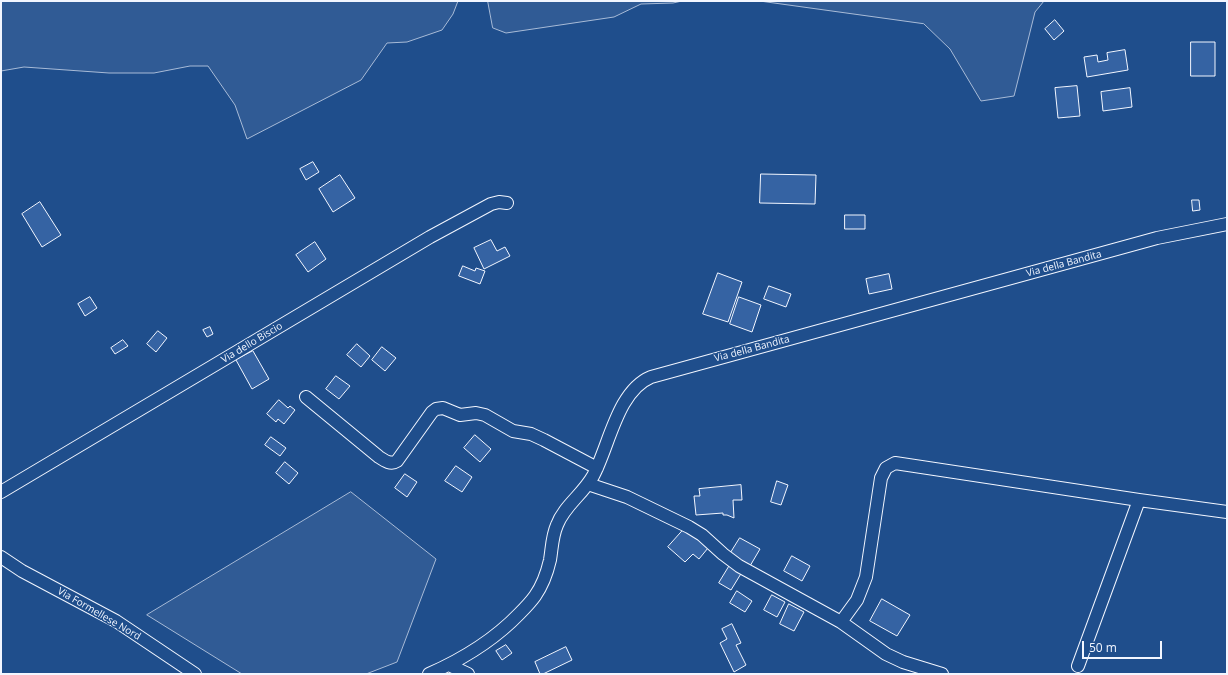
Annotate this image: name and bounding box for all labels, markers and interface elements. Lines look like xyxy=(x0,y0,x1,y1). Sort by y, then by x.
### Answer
street label: Via della Bandita xyxy=(1025,248,1103,280)
street label: Via dello Biscio xyxy=(219,320,285,366)
street label: Via della Bandita xyxy=(713,333,791,365)
street label: Via Formellese Nord xyxy=(55,585,143,643)
scale bar xyxy=(1084,633,1164,659)
text: 50 m xyxy=(1089,639,1117,656)

